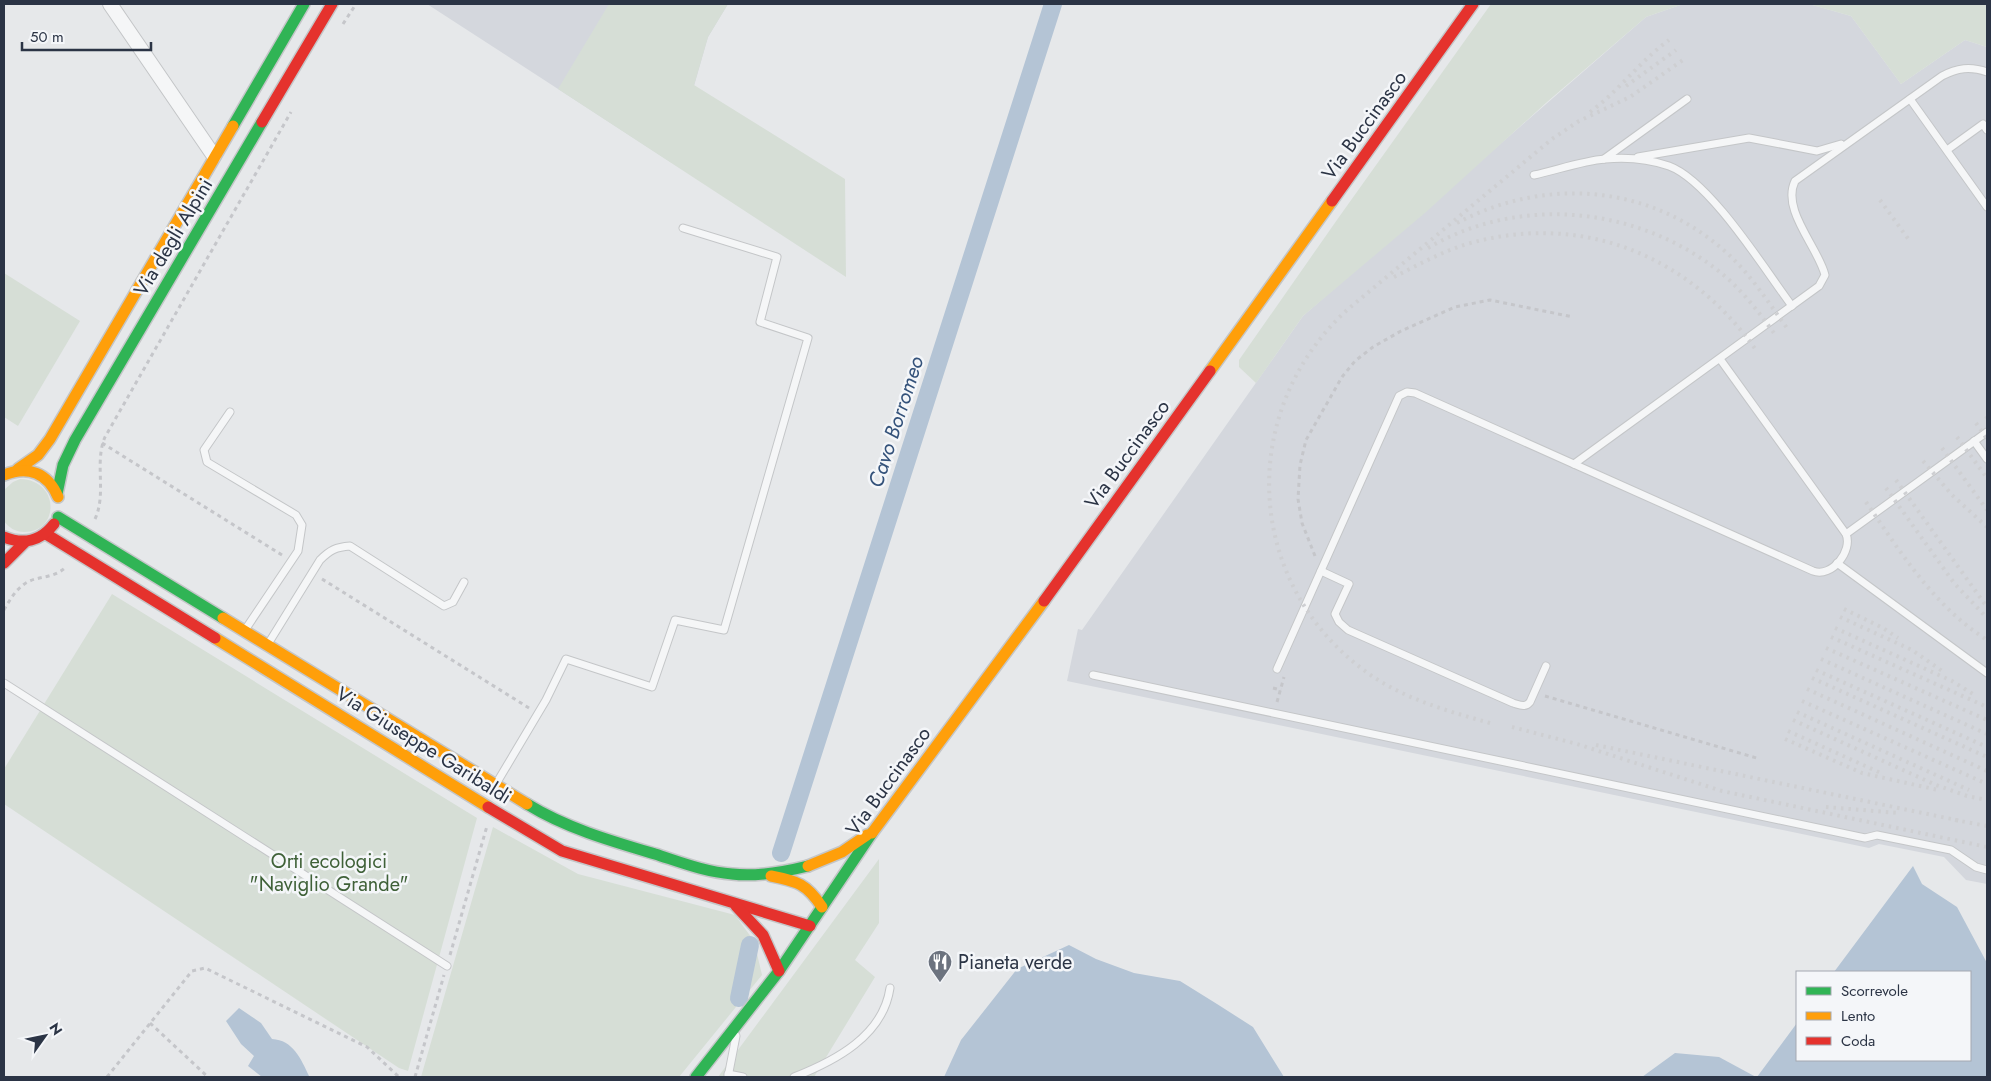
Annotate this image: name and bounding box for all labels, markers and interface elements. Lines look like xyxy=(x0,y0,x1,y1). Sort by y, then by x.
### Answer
scale bar xyxy=(22,20,151,52)
text: 50 m xyxy=(30,26,64,48)
street label: Via Buccinasco xyxy=(1315,65,1414,186)
street label: Via degli Alpini xyxy=(127,173,220,302)
water label: Cavo Borromeo xyxy=(861,352,931,492)
street label: Via Buccinasco xyxy=(1078,394,1177,515)
street label: Via Giuseppe Garibaldi xyxy=(330,680,517,811)
street label: Via Buccinasco xyxy=(839,721,938,842)
park label: Orti ecologici "Naviglio Grande" xyxy=(249,847,409,899)
place label: Pianeta verde xyxy=(958,948,1072,977)
restaurant icon: Pianeta verde xyxy=(927,949,953,983)
legend xyxy=(1796,971,1971,1061)
text: Scorrevole xyxy=(1841,980,1908,1002)
text: Lento xyxy=(1841,1005,1875,1027)
north arrow xyxy=(20,1011,70,1061)
text: N xyxy=(44,1019,67,1039)
text: Coda xyxy=(1841,1030,1875,1052)

